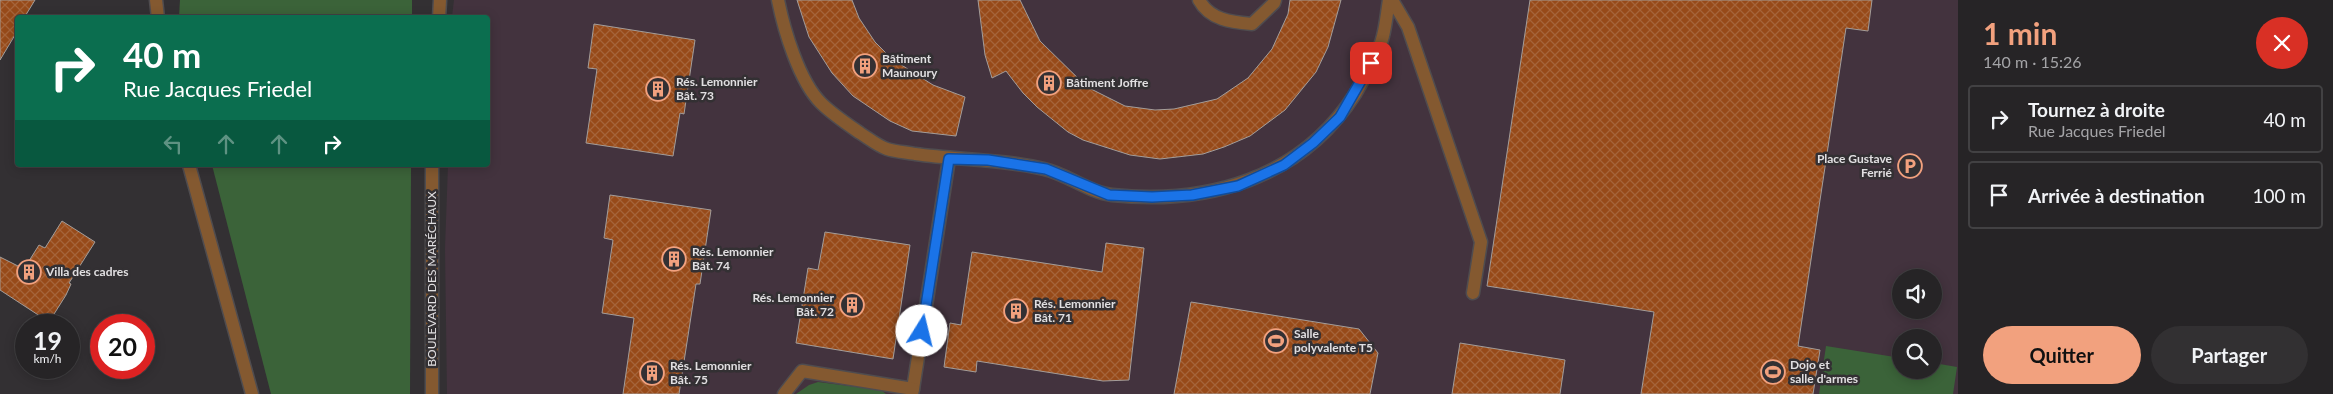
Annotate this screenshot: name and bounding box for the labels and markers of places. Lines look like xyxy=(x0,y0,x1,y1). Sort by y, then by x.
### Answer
pin xyxy=(1350,42,1392,84)
place label: Bâtiment Maunoury xyxy=(882,51,938,80)
building icon: Bâtiment Maunoury xyxy=(852,53,878,79)
building icon: Bâtiment Joffre xyxy=(1036,70,1062,96)
place label: Rés. Lemonnier Bât. 73 xyxy=(676,74,758,103)
place label: Bâtiment Joffre xyxy=(1066,75,1149,90)
building icon: Rés. Lemonnier Bât. 73 xyxy=(645,76,671,102)
place label: Place Gustave Ferrié xyxy=(1817,151,1893,180)
parking icon: Place Gustave Ferrié xyxy=(1897,153,1923,179)
place label: Rés. Lemonnier Bât. 74 xyxy=(692,244,774,273)
building icon: Rés. Lemonnier Bât. 74 xyxy=(661,246,687,272)
building icon: Villa des cadres xyxy=(16,259,42,285)
place label: Villa des cadres xyxy=(45,264,128,279)
place label: Rés. Lemonnier Bât. 72 xyxy=(752,290,835,319)
building icon: Rés. Lemonnier Bât. 72 xyxy=(839,292,865,318)
place label: Rés. Lemonnier Bât. 71 xyxy=(1034,296,1116,325)
building icon: Rés. Lemonnier Bât. 71 xyxy=(1003,298,1029,324)
place label: Salle polyvalente T5 xyxy=(1294,326,1373,355)
sports icon: Salle polyvalente T5 xyxy=(1263,328,1289,354)
place label: Dojo et salle d'armes xyxy=(1790,357,1858,386)
place label: Rés. Lemonnier Bât. 75 xyxy=(670,358,752,387)
sports icon: Dojo et salle d'armes xyxy=(1760,359,1786,385)
building icon: Rés. Lemonnier Bât. 75 xyxy=(639,360,665,386)

